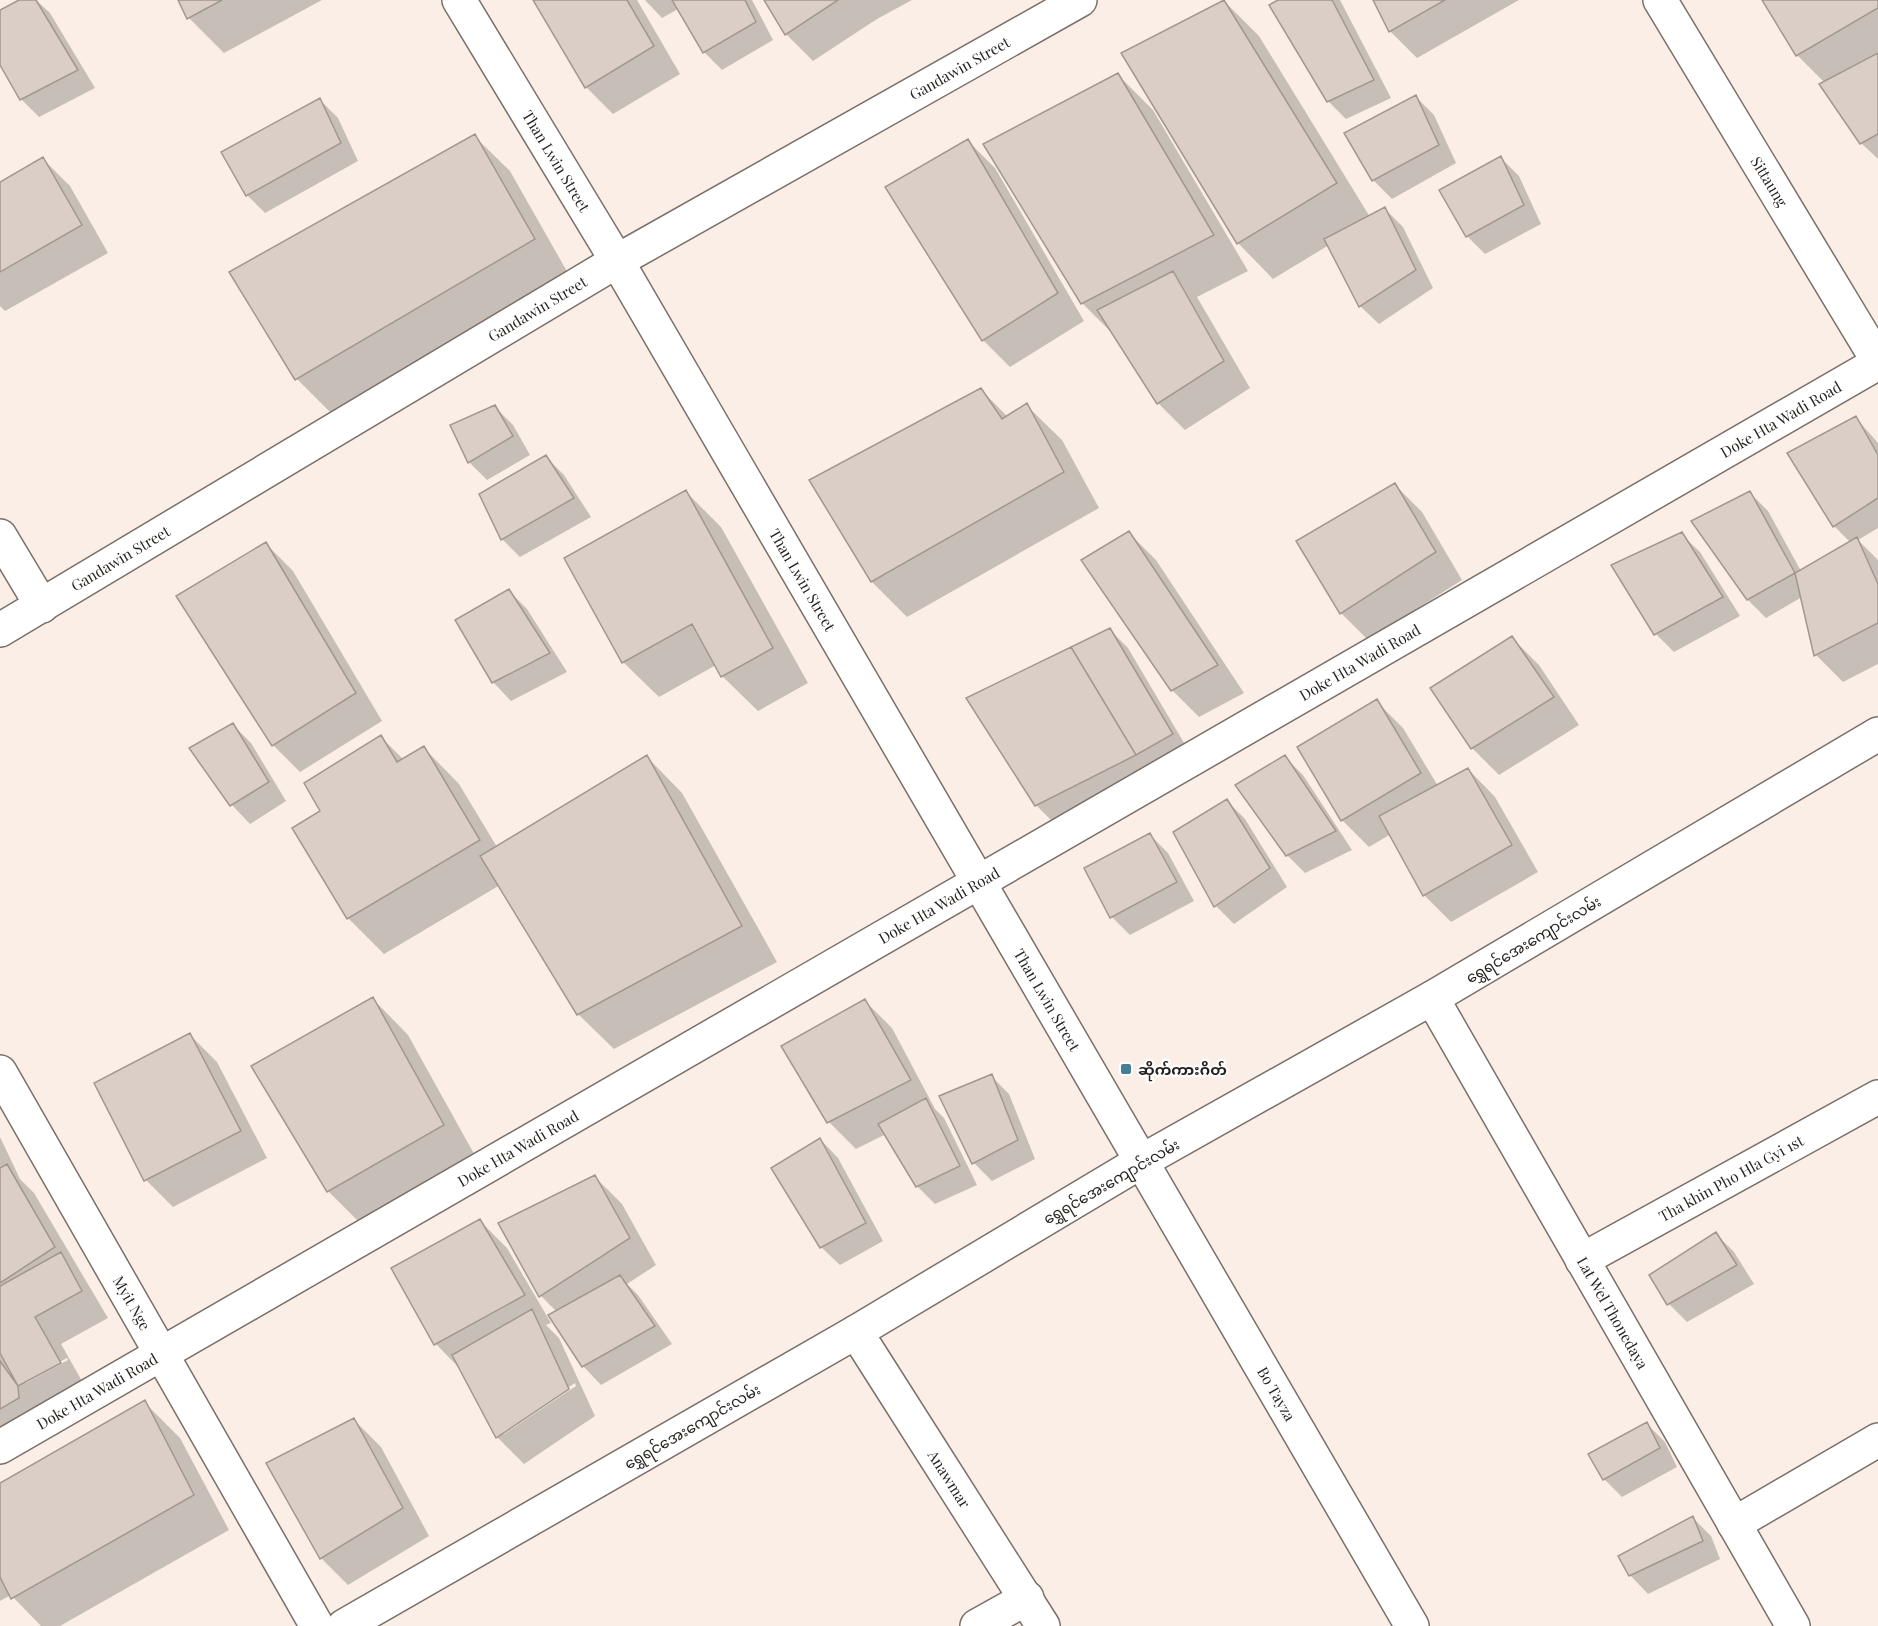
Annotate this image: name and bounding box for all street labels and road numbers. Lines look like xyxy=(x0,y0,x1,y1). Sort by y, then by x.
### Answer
street label: Gandawin Street xyxy=(906,31,1014,104)
street label: Than Lwin Street xyxy=(518,106,595,216)
street label: Sittaung xyxy=(1747,153,1793,210)
street label: Gandawin Street xyxy=(484,271,591,346)
street label: Doke Hta Wadi Road xyxy=(1717,376,1845,462)
street label: Gandawin Street xyxy=(67,520,174,595)
street label: Than Lwin Street xyxy=(765,525,841,635)
street label: Doke Hta Wadi Road xyxy=(1296,619,1424,705)
street label: Doke Hta Wadi Road xyxy=(875,862,1003,948)
street label: ရွှေရင်အေးကျောင်းလမ်း xyxy=(1462,891,1606,990)
street label: Than Lwin Street xyxy=(1010,945,1085,1055)
street label: Doke Hta Wadi Road xyxy=(454,1105,582,1191)
street label: Tha khin Pho Hla Gyi 1st xyxy=(1655,1130,1807,1226)
street label: ရွှေရင်အေးကျောင်းလမ်း xyxy=(1039,1134,1184,1231)
street label: Lat Wel Thonedaya xyxy=(1573,1253,1653,1373)
street label: Myit Nge xyxy=(109,1272,156,1334)
street label: Doke Hta Wadi Road xyxy=(33,1348,161,1434)
street label: Bo Tayza xyxy=(1253,1363,1301,1425)
street label: ရွှေရင်အေးကျောင်းလမ်း xyxy=(620,1379,765,1476)
street label: Anawmar xyxy=(923,1445,975,1512)

